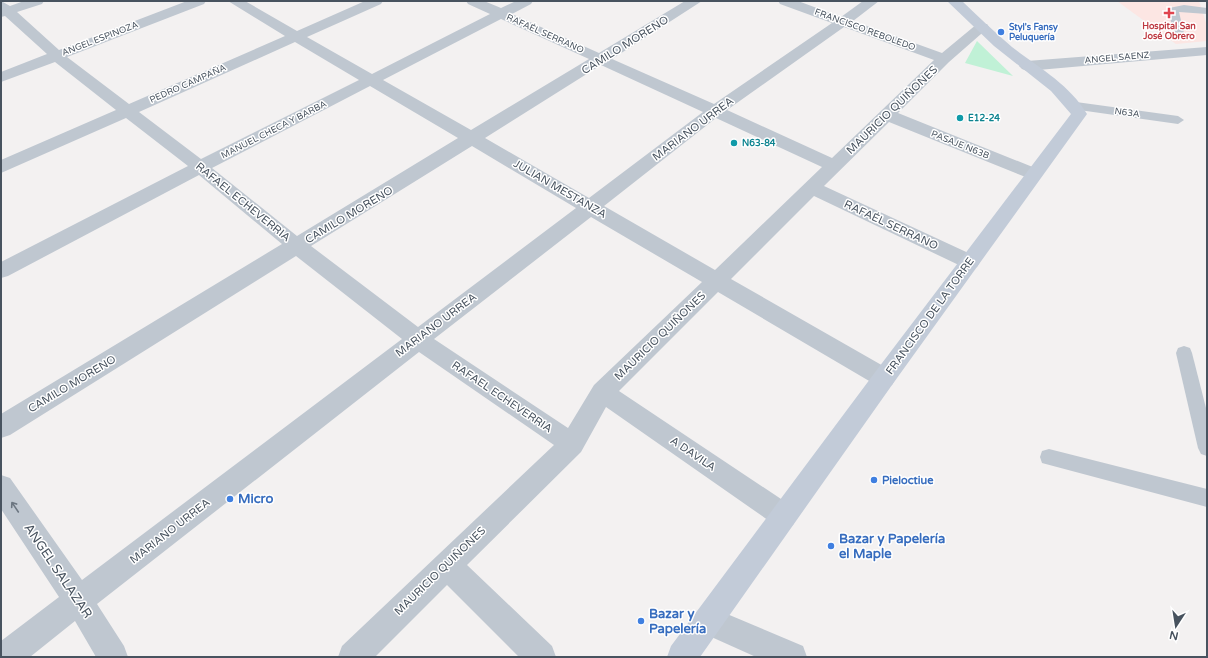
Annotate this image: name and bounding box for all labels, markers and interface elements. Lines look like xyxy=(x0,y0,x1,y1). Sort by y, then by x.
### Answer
street label: FRANCISCO REBOLEDO xyxy=(813,7,917,53)
marker: Hospital San José Obrero xyxy=(1163,7,1175,19)
street label: RAFAÉL SERRANO xyxy=(505,11,586,56)
street label: CAMILO MORENO xyxy=(579,13,671,77)
street label: ANGEL ESPINOZA xyxy=(60,19,140,59)
place label: Hospital San José Obrero xyxy=(1142,21,1196,42)
place label: Styl's Fansy Peluquería xyxy=(1009,22,1058,43)
marker: Styl's Fansy Peluquería xyxy=(996,27,1006,37)
street label: ANGEL SAENZ xyxy=(1084,50,1150,66)
street label: PEDRO CAMPAÑA xyxy=(148,62,228,106)
street label: MAURICIO QUIÑONES xyxy=(844,63,940,157)
street label: MARIANO URREA xyxy=(650,94,736,164)
street label: MANUEL CHECA Y BARBA xyxy=(219,98,329,161)
street label: N63A xyxy=(1114,106,1141,120)
marker: E12-24 xyxy=(955,113,965,123)
place label: E12-24 xyxy=(968,113,1000,124)
street label: PASAJE N63B xyxy=(929,128,991,162)
marker: N63-84 xyxy=(729,138,739,148)
place label: N63-84 xyxy=(742,138,776,149)
street label: JULIAN MESTANZA xyxy=(511,157,609,221)
street label: RAFAEL ECHEVERRIA xyxy=(193,160,293,244)
street label: CAMILO MORENO xyxy=(303,184,395,246)
street label: RAFAÉL SERRANO xyxy=(842,197,940,252)
street label: FRANCISCO DE LA TORRE xyxy=(883,255,977,377)
street label: MAURICIO QUIÑONES xyxy=(612,289,708,383)
street label: MARIANO URREA xyxy=(393,290,479,360)
street label: CAMILO MORENO xyxy=(26,353,118,415)
street label: RAFAEL ECHEVERRIA xyxy=(449,359,555,435)
street label: A DAVILA xyxy=(668,434,718,474)
place label: Pieloctiue xyxy=(882,474,934,487)
marker: Pieloctiue xyxy=(869,475,879,485)
place label: Micro xyxy=(238,491,273,507)
marker: Micro xyxy=(225,494,235,504)
street label: MARIANO URREA xyxy=(127,496,213,566)
one-way arrow xyxy=(11,502,19,513)
street label: ANGEL SALAZAR xyxy=(20,521,96,621)
street label: MAURICIO QUIÑONES xyxy=(392,524,488,618)
place label: Bazar y Papelería el Maple xyxy=(839,531,945,562)
marker: Bazar y Papelería el Maple xyxy=(826,541,836,551)
place label: Bazar y Papelería xyxy=(649,606,706,637)
north arrow xyxy=(1156,606,1196,646)
marker: Bazar y Papelería xyxy=(636,616,646,626)
text: N xyxy=(1168,628,1180,643)

